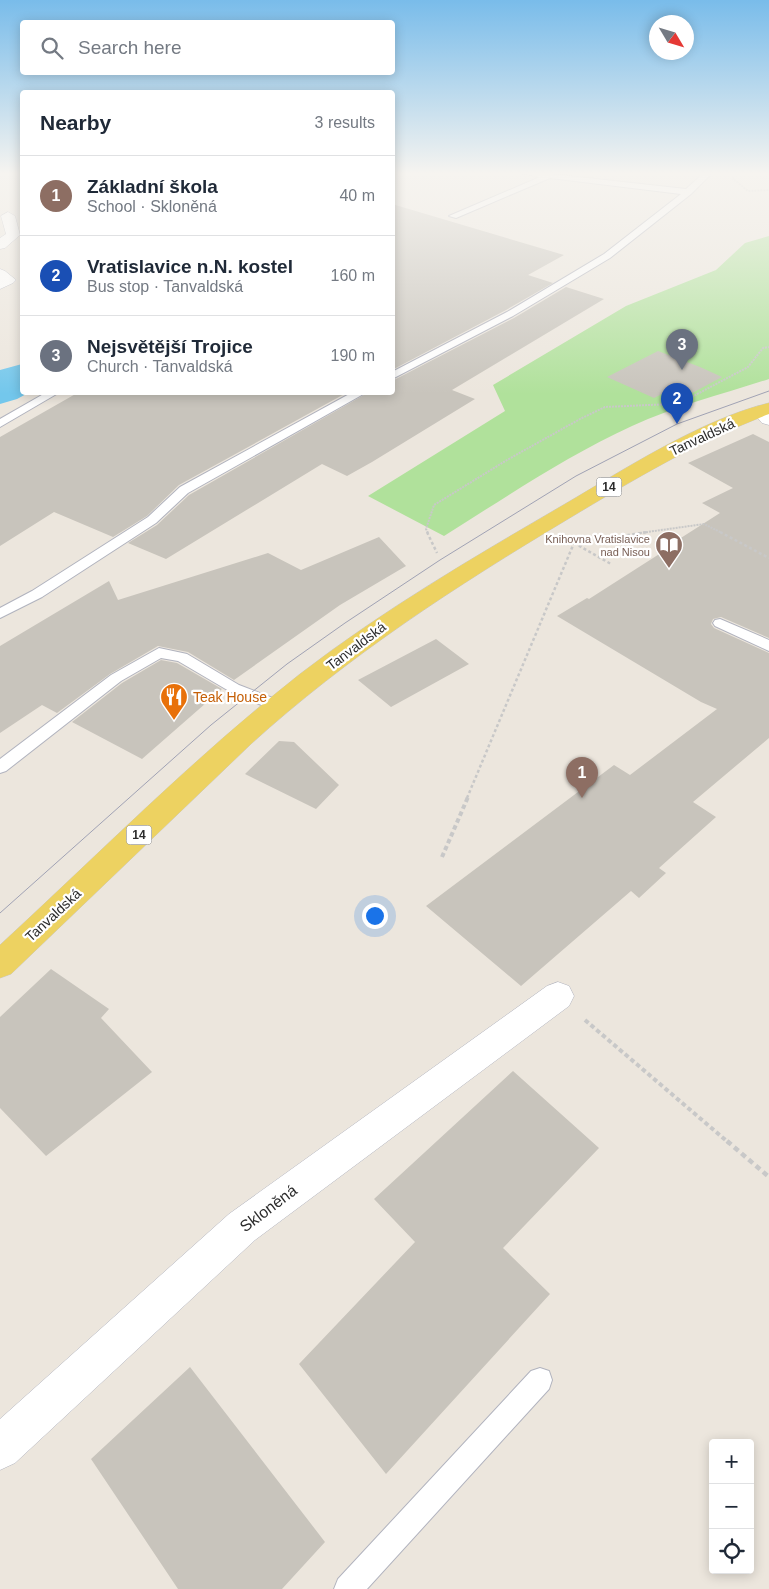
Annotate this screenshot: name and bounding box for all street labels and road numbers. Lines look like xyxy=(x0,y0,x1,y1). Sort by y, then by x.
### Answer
street label: Tanvaldská xyxy=(667,415,737,459)
road number: 14 xyxy=(596,478,622,497)
street label: Tanvaldská xyxy=(323,618,389,673)
road number: 14 xyxy=(126,826,152,844)
street label: Tanvaldská xyxy=(22,885,84,945)
street label: Skloněná xyxy=(237,1181,300,1235)

